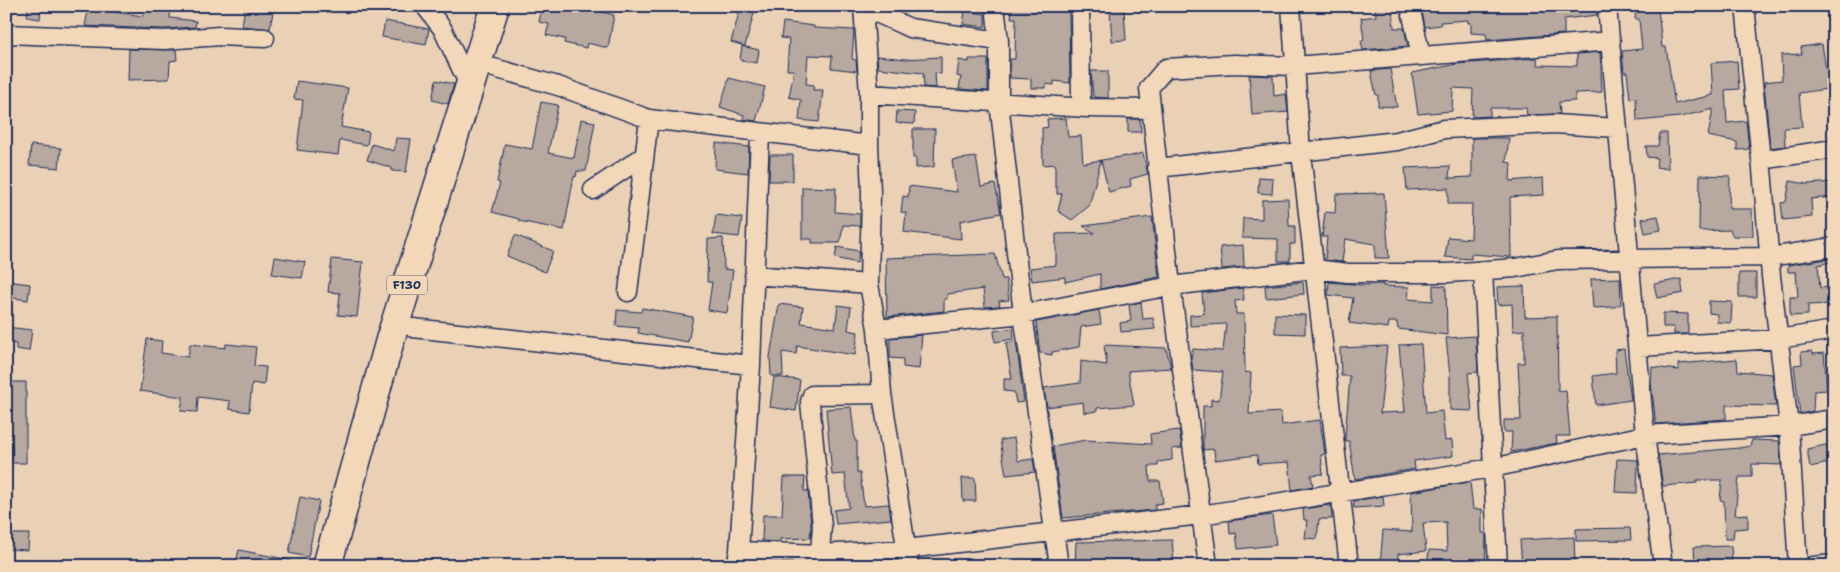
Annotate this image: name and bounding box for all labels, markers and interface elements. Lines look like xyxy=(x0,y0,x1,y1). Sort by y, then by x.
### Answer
road number: F130 xyxy=(387,276,427,294)

